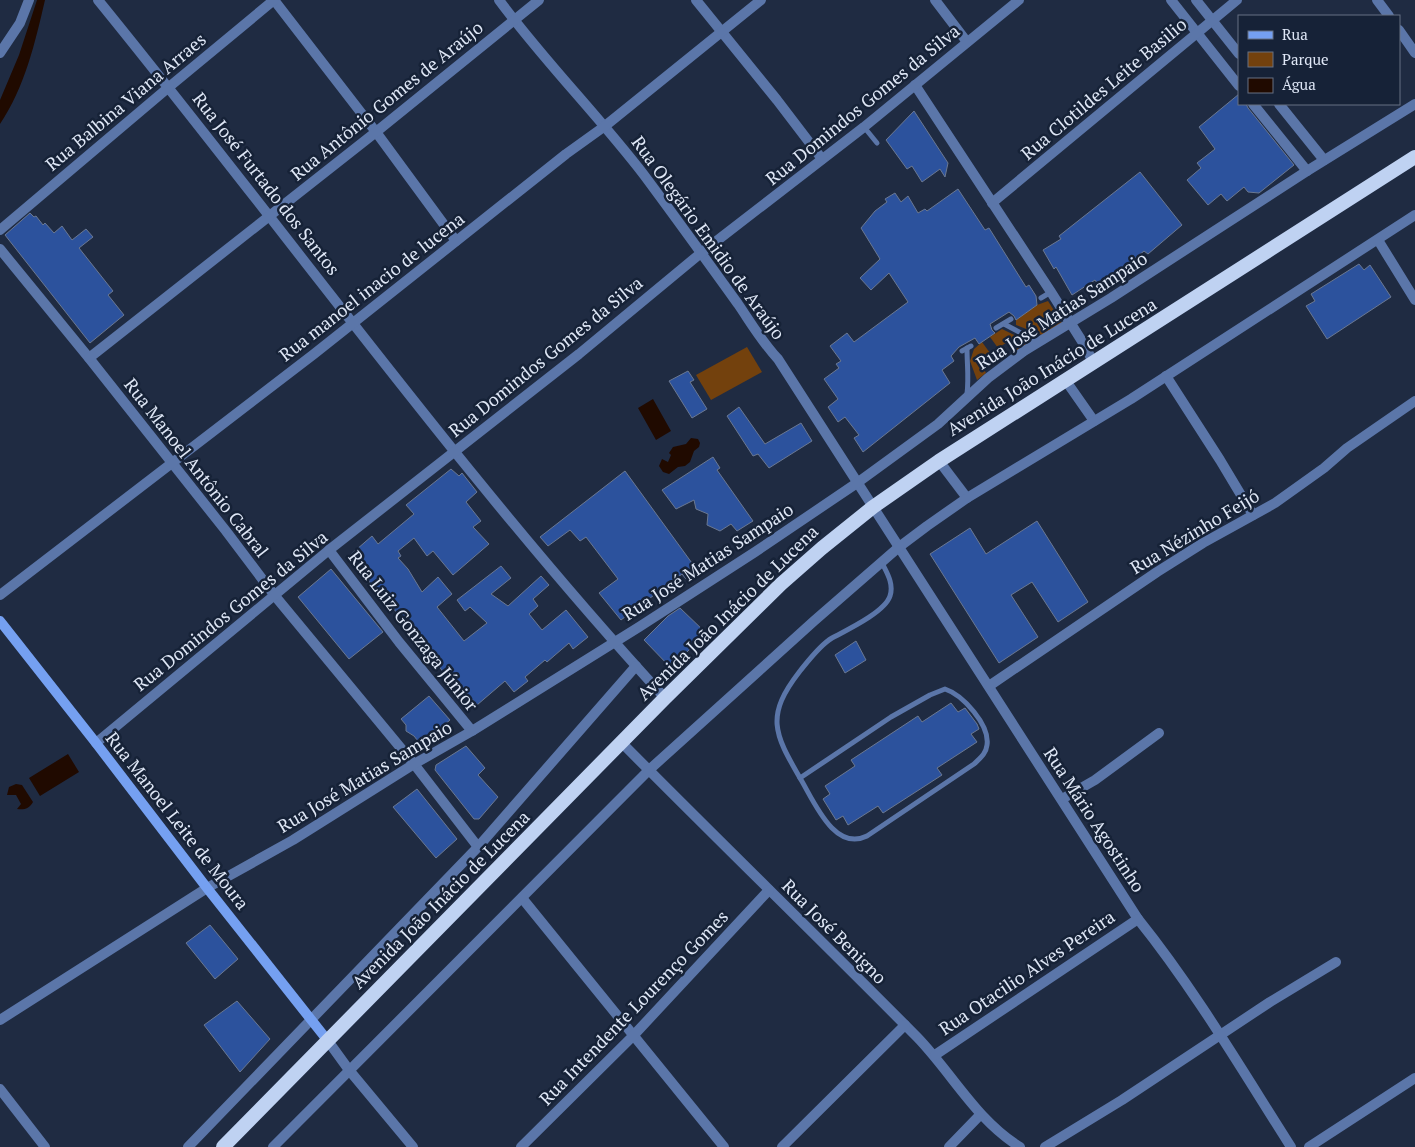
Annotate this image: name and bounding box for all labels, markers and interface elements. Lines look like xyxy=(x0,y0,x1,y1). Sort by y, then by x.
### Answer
street label: Rua Clotildes Leite Basilio xyxy=(1015,12,1191,165)
street label: Rua Antônio Gomes de Araújo xyxy=(285,15,488,185)
legend xyxy=(1238,15,1400,105)
street label: Rua Domindos Gomes da Silva xyxy=(760,18,964,190)
text: Rua xyxy=(1282,24,1308,44)
street label: Rua Balbina Viana Arraes xyxy=(40,27,211,175)
text: Parque xyxy=(1282,49,1329,69)
text: Água xyxy=(1282,74,1316,94)
street label: Rua José Furtado dos Santos xyxy=(188,87,346,280)
street label: Rua Olegário Emidio de Araújo xyxy=(627,131,791,344)
street label: Rua manoel inacio de lucena xyxy=(274,206,469,366)
street label: Rua José Matias Sampaio xyxy=(971,246,1152,375)
street label: Rua Domindos Gomes da Silva xyxy=(443,270,647,442)
street label: Avenida João Inácio de Lucena xyxy=(942,292,1161,441)
street label: Rua Manoel Antônio Cabral xyxy=(119,373,274,562)
street label: Rua Nézinho Feijó xyxy=(1126,483,1263,579)
street label: Rua José Matias Sampaio xyxy=(617,497,798,626)
street label: Avenida João Inácio de Lucena xyxy=(632,519,823,705)
street label: Rua Domindos Gomes da Silva xyxy=(128,524,332,696)
street label: Rua Luiz Gonzaga Júnior xyxy=(344,545,484,716)
street label: Rua José Matias Sampaio xyxy=(273,714,456,838)
street label: Rua Manoel Leite de Moura xyxy=(101,727,255,914)
street label: Rua Mário Agostinho xyxy=(1039,742,1151,897)
street label: Avenida João Inácio de Lucena xyxy=(346,805,535,994)
street label: Rua José Benigno xyxy=(777,874,892,989)
street label: Rua Otacilio Alves Pereira xyxy=(934,904,1119,1040)
street label: Rua Intendente Lourenço Gomes xyxy=(533,905,733,1110)

